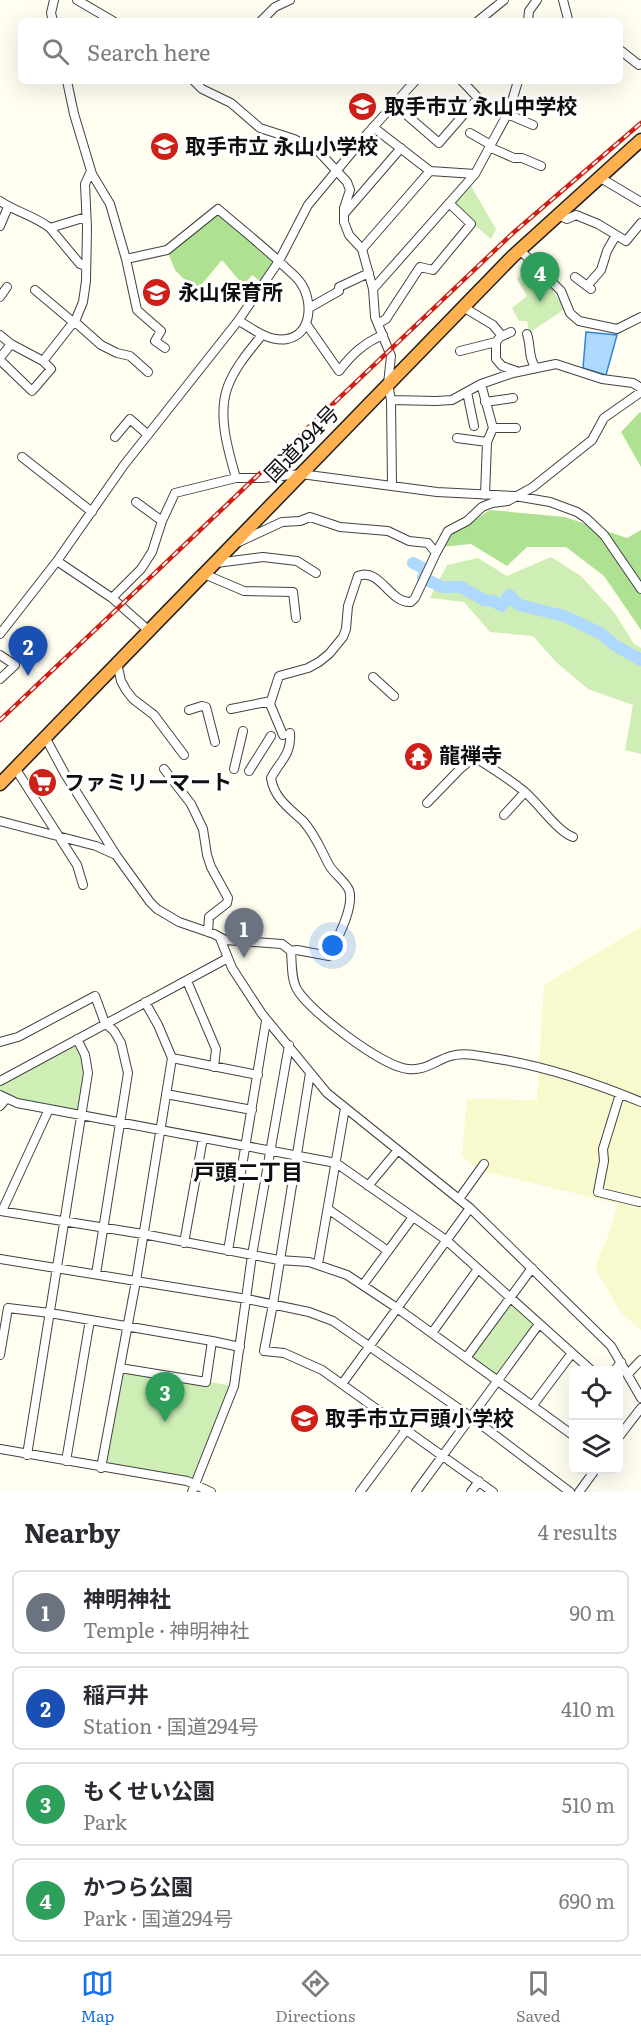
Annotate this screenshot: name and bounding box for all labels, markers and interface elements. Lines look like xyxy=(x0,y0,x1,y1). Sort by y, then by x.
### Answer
search box xyxy=(18,18,623,84)
icon: search xyxy=(39,35,72,68)
text: Search here xyxy=(87,35,210,68)
place label: 取手市立 永山中学校 xyxy=(384,89,577,120)
school or university icon: 取手市立 永山中学校 xyxy=(347,91,379,123)
place label: 取手市立 永山小学校 xyxy=(185,129,378,160)
school or university icon: 取手市立 永山小学校 xyxy=(148,131,180,163)
pin: 4 xyxy=(520,252,560,302)
place label: 永山保育所 xyxy=(178,275,283,306)
school or university icon: 永山保育所 xyxy=(141,277,173,309)
street label: 国道294号 xyxy=(256,397,345,488)
pin: 2 xyxy=(9,626,48,676)
place label: 龍禅寺 xyxy=(439,738,502,769)
temple icon: 龍禅寺 xyxy=(402,740,434,772)
place label: ファミリーマート xyxy=(64,765,232,796)
supermarket icon: ファミリーマート xyxy=(27,767,59,799)
pin: 1 xyxy=(224,908,264,958)
your location xyxy=(318,931,347,960)
district label: 戸頭二丁目 xyxy=(193,1154,303,1187)
map controls xyxy=(569,1366,623,1474)
button: locate xyxy=(569,1366,623,1420)
pin: 3 xyxy=(146,1372,184,1422)
place label: 取手市立戸頭小学校 xyxy=(325,1401,514,1432)
school or university icon: 取手市立戸頭小学校 xyxy=(288,1403,320,1435)
button: layers xyxy=(569,1420,623,1474)
text: Nearby xyxy=(24,1512,120,1551)
text: 4 results xyxy=(538,1516,617,1546)
text: 神明神社 xyxy=(83,1581,171,1614)
text: 1 xyxy=(41,1597,50,1627)
text: 90 m xyxy=(570,1597,615,1627)
text: Temple · 神明神社 xyxy=(83,1614,249,1644)
text: 稲戸井 xyxy=(83,1677,149,1710)
text: 2 xyxy=(40,1693,51,1723)
text: 410 m xyxy=(561,1693,615,1723)
text: Station · 国道294号 xyxy=(83,1710,259,1740)
text: もくせい公園 xyxy=(83,1773,215,1806)
text: 3 xyxy=(40,1789,51,1819)
text: 510 m xyxy=(562,1789,615,1819)
text: Park xyxy=(83,1806,127,1836)
text: かつら公園 xyxy=(83,1869,193,1902)
text: 4 xyxy=(39,1885,52,1915)
text: 690 m xyxy=(559,1885,615,1915)
text: Park · 国道294号 xyxy=(83,1902,233,1932)
tab: Map xyxy=(80,1967,114,2027)
tab: Directions xyxy=(275,1967,355,2027)
tab: Saved xyxy=(516,1967,561,2027)

